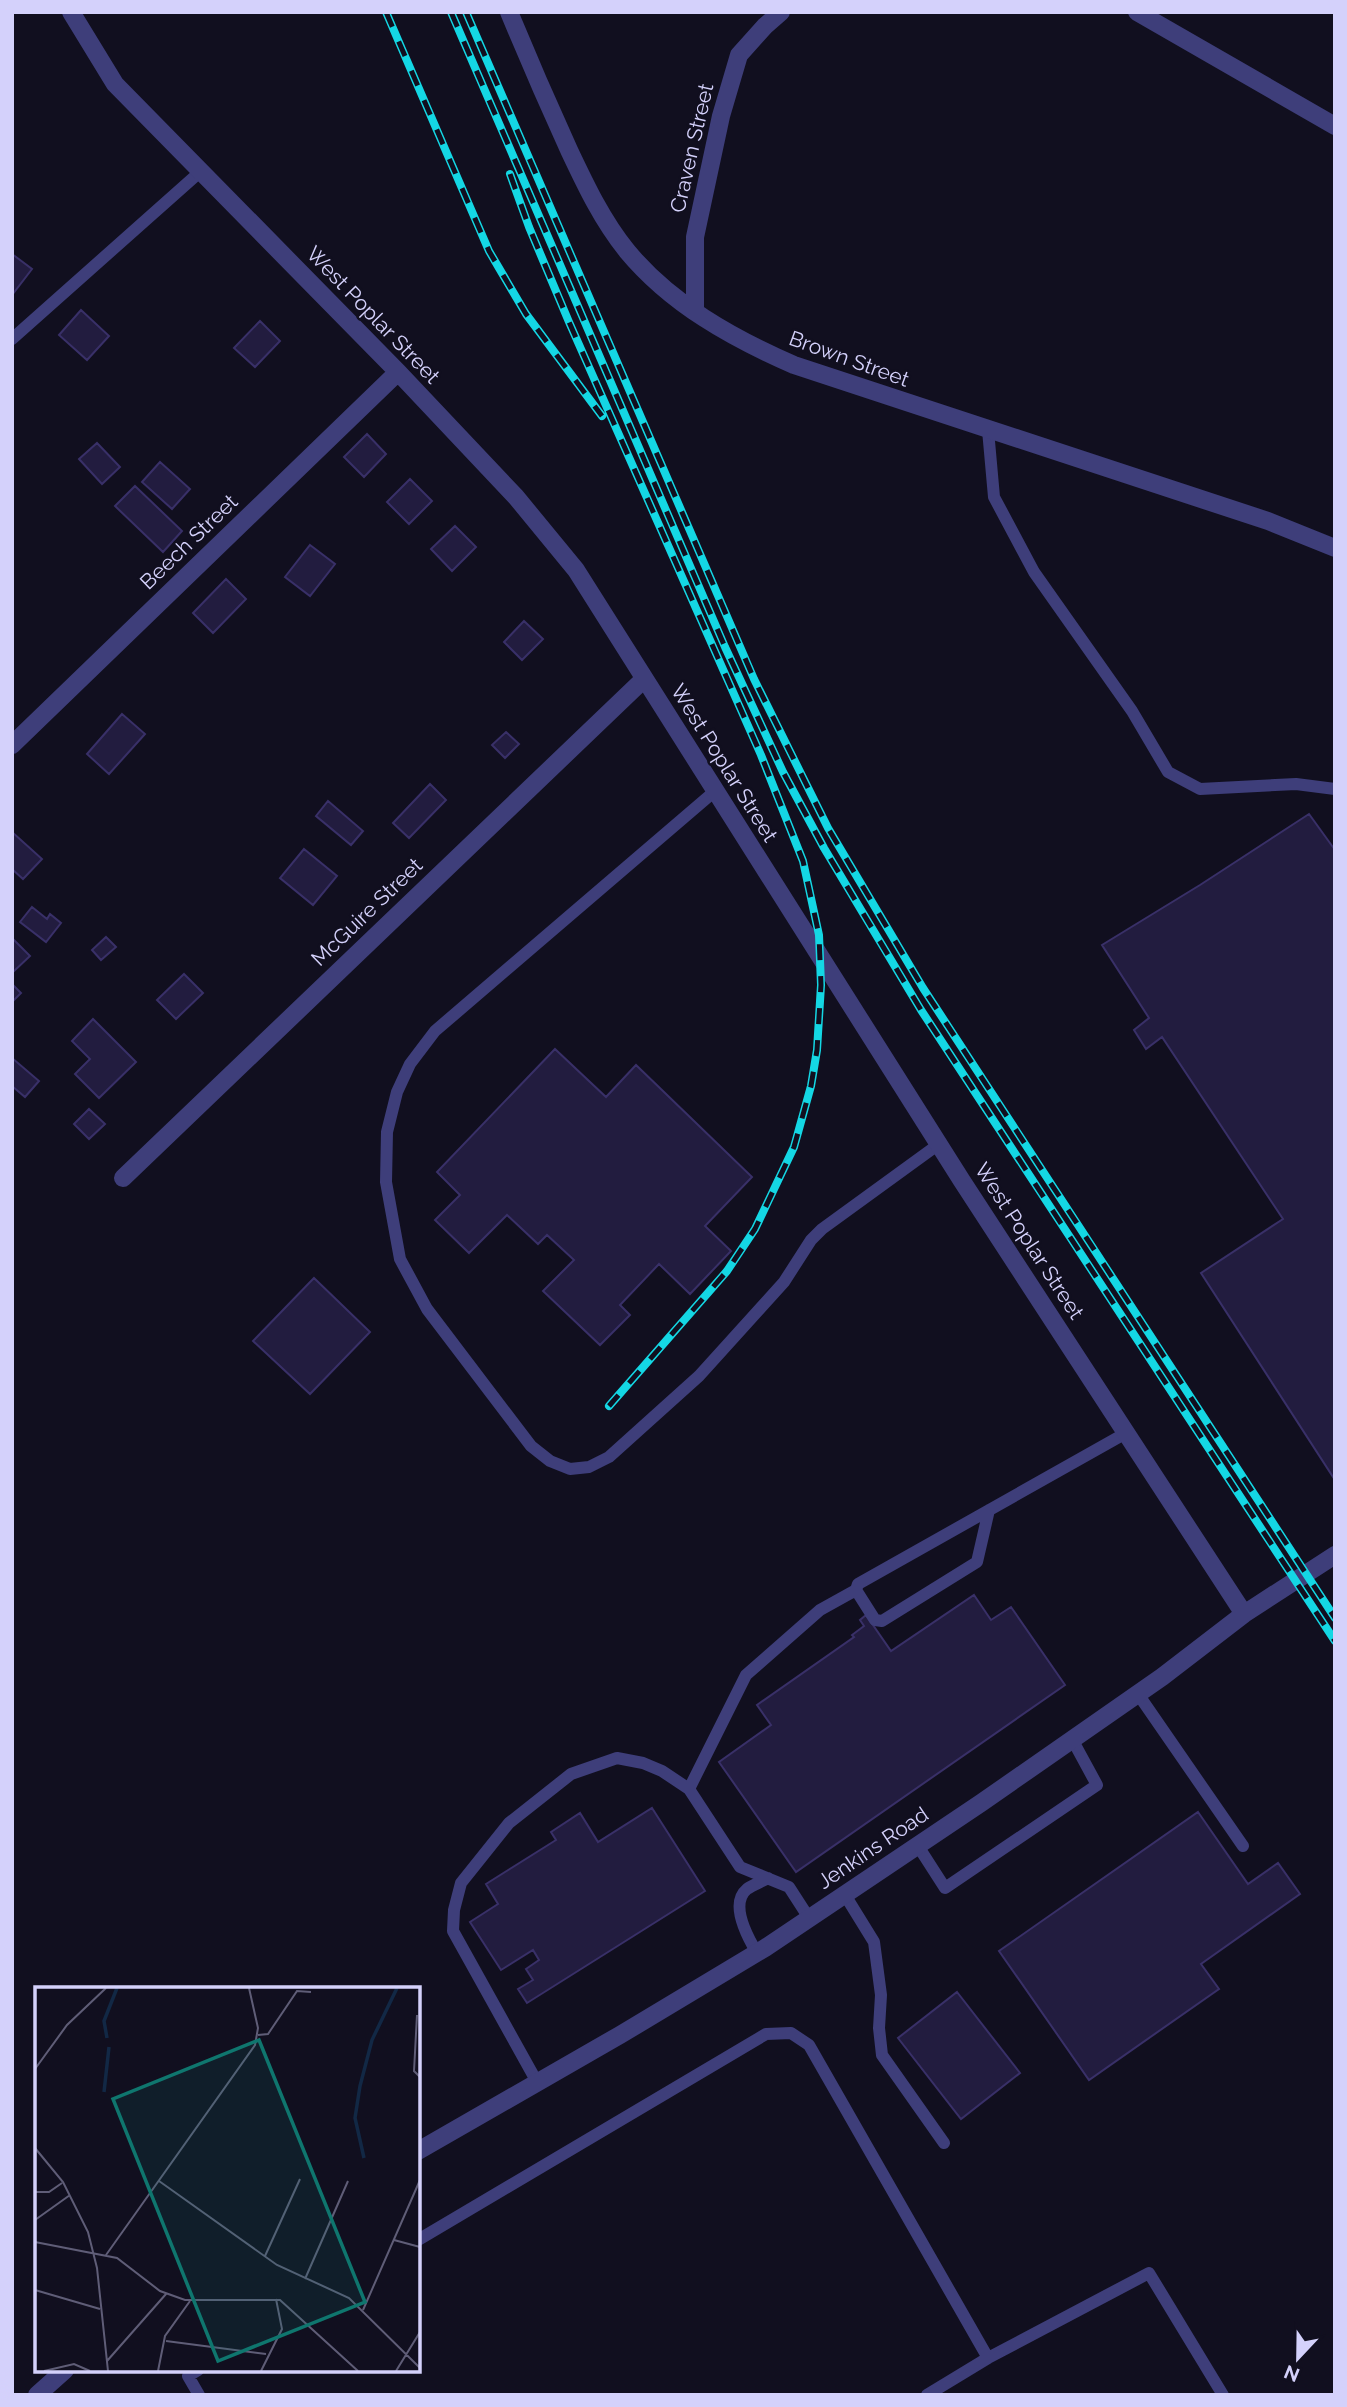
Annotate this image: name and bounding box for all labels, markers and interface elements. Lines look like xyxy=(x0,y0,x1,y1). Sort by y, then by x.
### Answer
street label: Craven Street xyxy=(665,81,719,215)
street label: West Poplar Street xyxy=(301,241,445,389)
street label: Brown Street xyxy=(786,325,913,392)
street label: Beech Street xyxy=(135,489,243,594)
street label: West Poplar Street xyxy=(666,679,783,846)
street label: McGuire Street xyxy=(306,852,427,971)
street label: West Poplar Street xyxy=(970,1158,1089,1324)
street label: Jenkins Road xyxy=(813,1801,933,1894)
inset map xyxy=(35,1987,420,2372)
north arrow xyxy=(1263,2323,1333,2393)
text: N xyxy=(1281,2361,1302,2387)

